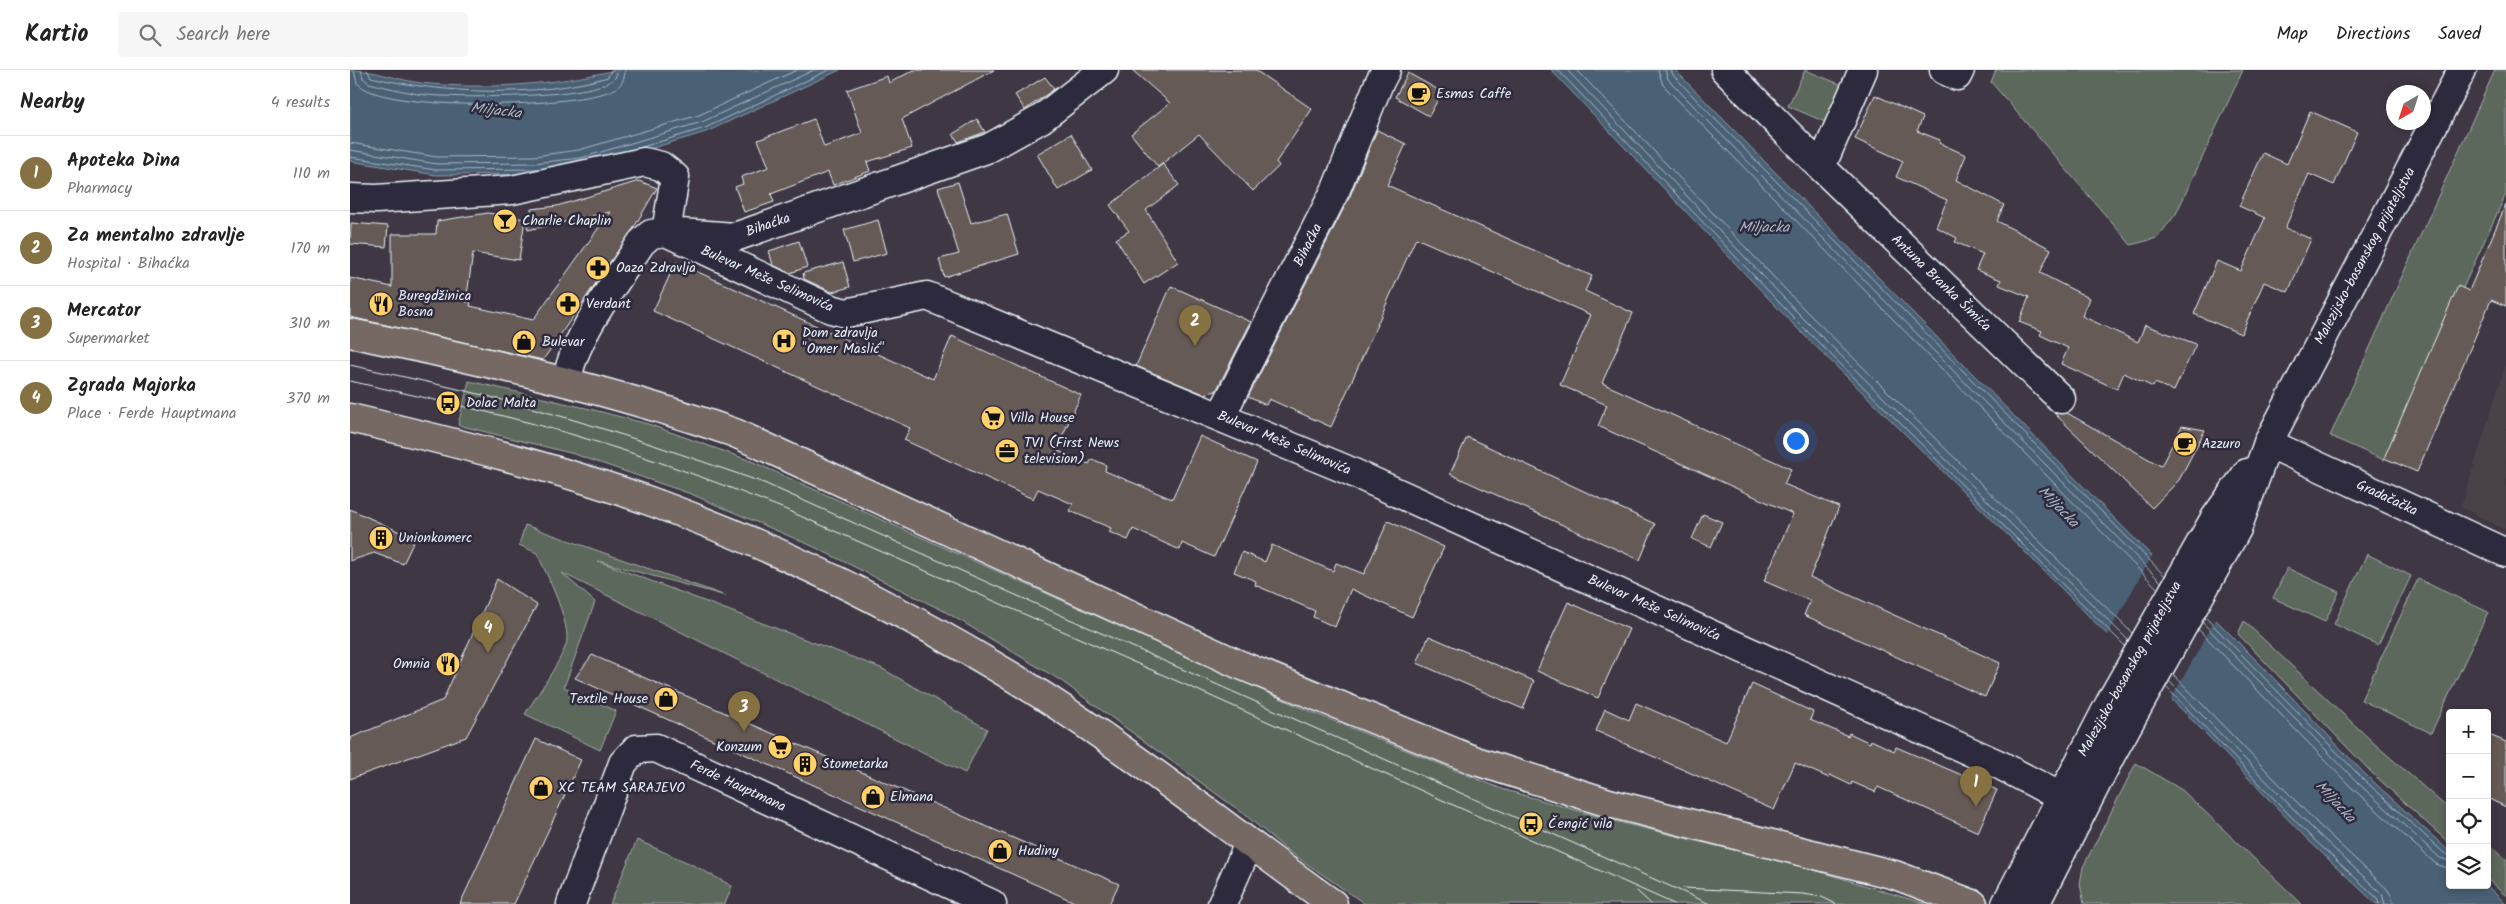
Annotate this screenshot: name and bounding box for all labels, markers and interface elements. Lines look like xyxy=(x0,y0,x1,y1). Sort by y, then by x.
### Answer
search box xyxy=(118,12,468,57)
text: Kartio xyxy=(25,15,88,54)
text: Search here xyxy=(176,20,270,50)
text: Map xyxy=(2276,20,2308,49)
text: Directions xyxy=(2336,20,2410,49)
text: Saved xyxy=(2438,20,2481,49)
icon: search xyxy=(136,21,164,49)
cafe icon: Esmas Caffe xyxy=(1406,81,1432,107)
place label: Esmas Caffe xyxy=(1436,83,1512,105)
north arrow xyxy=(2386,85,2431,130)
text: Nearby xyxy=(20,86,85,119)
text: 4 results xyxy=(271,90,330,115)
water label: Miljacka xyxy=(469,96,524,126)
text: Apoteka Dina xyxy=(67,146,180,176)
text: 1 xyxy=(34,161,38,186)
text: 110 m xyxy=(293,161,330,186)
street label: Malezijsko-bosanskog prijateljstva xyxy=(2309,163,2421,349)
text: Pharmacy xyxy=(67,176,132,201)
street label: Bihaćka xyxy=(743,207,793,243)
bar icon: Charlie Chaplin xyxy=(492,208,518,234)
place label: Charlie Chaplin xyxy=(522,210,611,232)
water label: Miljacka xyxy=(1739,216,1790,240)
street label: Bihaćka xyxy=(1288,220,1328,270)
text: Za mentalno zdravlje xyxy=(67,221,245,251)
street label: Antuna Branka Šimića xyxy=(1886,229,1996,337)
text: 2 xyxy=(31,236,41,261)
text: 170 m xyxy=(290,236,330,261)
street label: Bulevar Meše Selimovića xyxy=(697,240,837,318)
text: Hospital · Bihaćka xyxy=(67,251,190,276)
pharmacy icon: Oaza Zdravlja xyxy=(585,255,611,281)
place label: Oaza Zdravlja xyxy=(616,257,696,279)
place label: Buregdžinica Bosna xyxy=(398,285,471,323)
restaurant icon: Buregdžinica Bosna xyxy=(368,291,394,317)
pharmacy icon: Verdant xyxy=(555,291,581,317)
place label: Verdant xyxy=(586,293,631,315)
text: Mercator xyxy=(67,296,141,326)
pin: 2 xyxy=(1179,305,1211,346)
text: 3 xyxy=(32,311,40,336)
text: 310 m xyxy=(289,311,330,336)
place label: Dom zdravlja "Omer Maslić" xyxy=(802,322,885,360)
text: Supermarket xyxy=(67,326,150,351)
hospital icon: Dom zdravlja "Omer Maslić" xyxy=(771,328,797,354)
shop icon: Bulevar xyxy=(511,329,537,355)
place label: Bulevar xyxy=(542,331,586,353)
text: Zgrada Majorka xyxy=(67,371,196,401)
text: 4 xyxy=(32,386,40,411)
text: 370 m xyxy=(286,386,330,411)
bus stop icon: Dolac Malta xyxy=(435,390,461,416)
place label: Dolac Malta xyxy=(466,392,536,414)
text: Place · Ferde Hauptmana xyxy=(67,401,237,426)
supermarket icon: Villa House xyxy=(980,405,1006,431)
street label: Bulevar Meše Selimovića xyxy=(1214,405,1354,481)
place label: Villa House xyxy=(1010,407,1075,429)
your location xyxy=(1783,428,1809,454)
cafe icon: Azzuro xyxy=(2172,431,2198,457)
place label: TV1 (First News television) xyxy=(1024,432,1119,470)
place label: Azzuro xyxy=(2202,433,2241,455)
office icon: TV1 (First News television) xyxy=(994,438,1020,464)
street label: Gradačačka xyxy=(2353,474,2421,522)
water label: Miljacka xyxy=(2032,480,2085,534)
building icon: Unionkomerc xyxy=(368,525,394,551)
place label: Unionkomerc xyxy=(398,527,472,549)
street label: Bulevar Meše Selimovića xyxy=(1584,569,1724,647)
street label: Malezijsko-bosanskog prijateljstva xyxy=(2072,577,2188,761)
pin: 4 xyxy=(472,612,504,653)
restaurant icon: Omnia xyxy=(435,651,461,677)
place label: Omnia xyxy=(393,653,430,675)
shop icon: Textile House xyxy=(653,686,679,712)
place label: Textile House xyxy=(569,688,649,710)
pin: 3 xyxy=(728,691,760,732)
map controls xyxy=(2446,709,2491,889)
button: + xyxy=(2446,709,2491,754)
supermarket icon: Konzum xyxy=(767,734,793,760)
place label: Konzum xyxy=(716,736,762,758)
building icon: Stometarka xyxy=(792,751,818,777)
place label: Stometarka xyxy=(822,753,888,775)
street label: Ferde Hauptmana xyxy=(686,754,790,818)
button: − xyxy=(2446,754,2491,799)
pin: 1 xyxy=(1960,766,1992,807)
shop icon: XC TEAM SARAJEVO xyxy=(528,775,554,801)
water label: Miljacka xyxy=(2309,775,2362,829)
place label: XC TEAM SARAJEVO xyxy=(558,777,685,799)
shop icon: Elmana xyxy=(860,784,886,810)
place label: Elmana xyxy=(890,786,933,808)
button: locate xyxy=(2446,799,2491,844)
bus stop icon: Čengić vila xyxy=(1518,811,1544,837)
place label: Čengić vila xyxy=(1548,813,1613,835)
shop icon: Hudiny xyxy=(987,838,1013,864)
place label: Hudiny xyxy=(1018,840,1059,862)
button: layers xyxy=(2446,844,2491,889)

